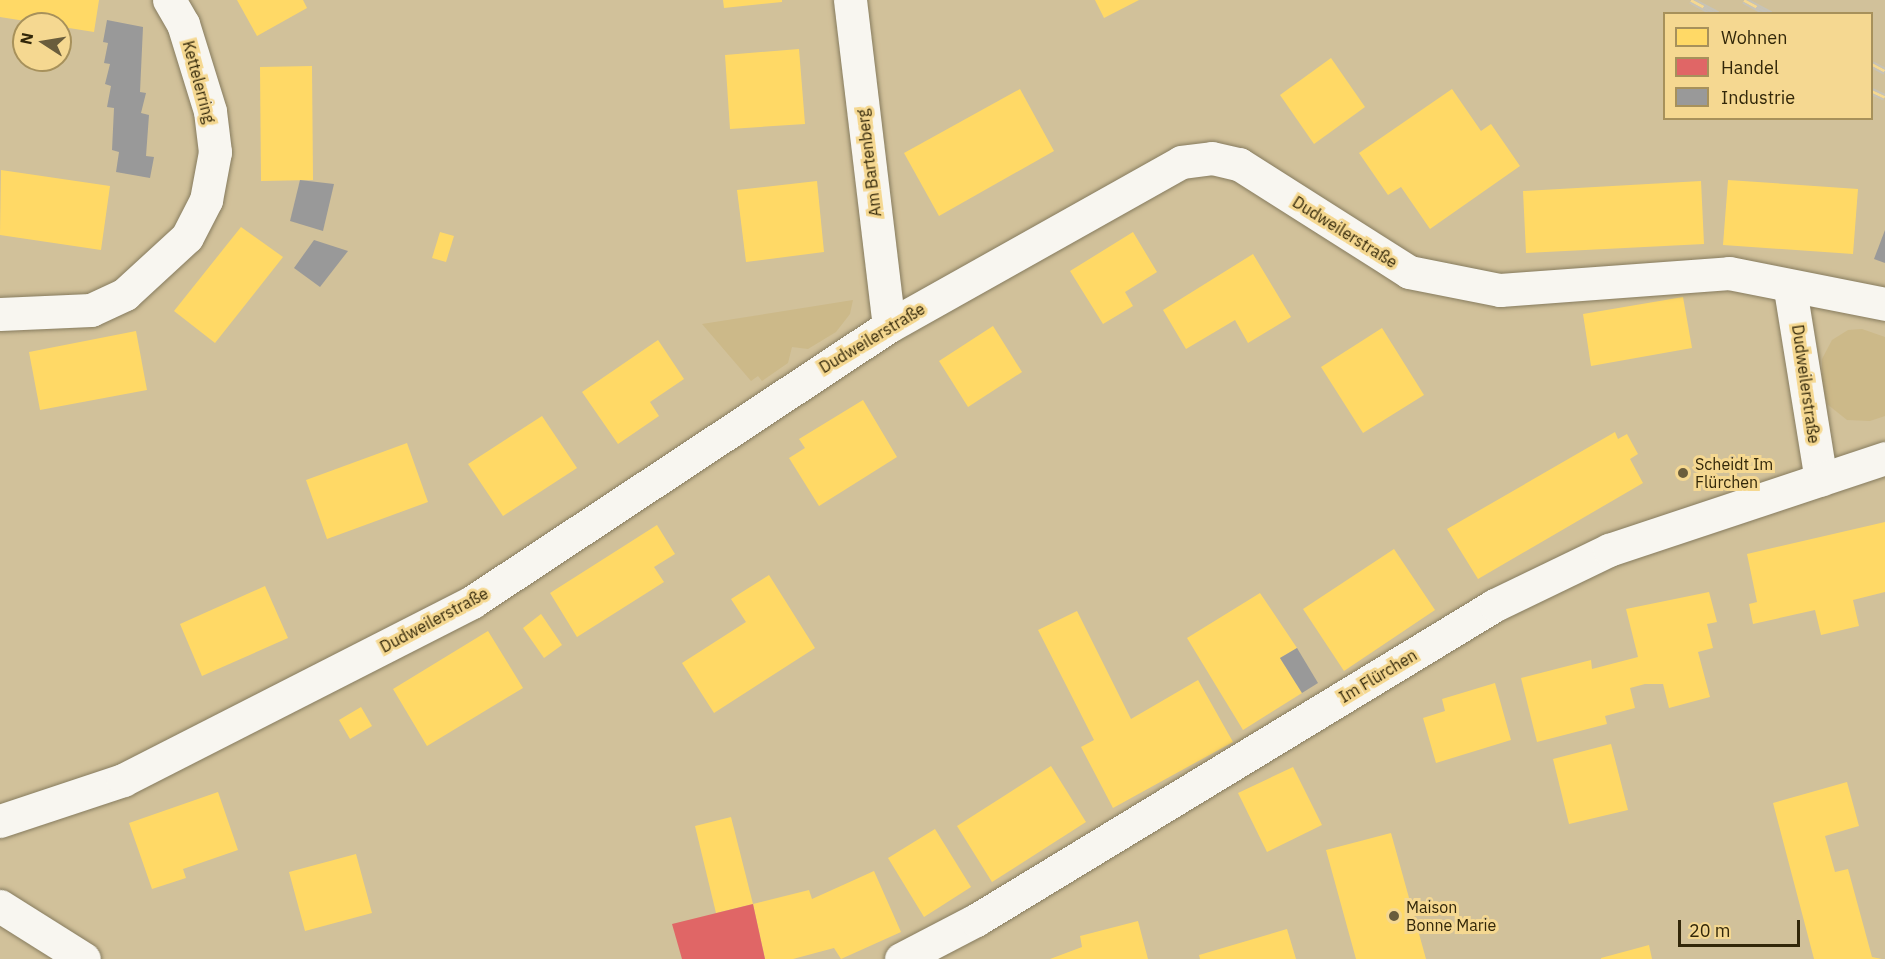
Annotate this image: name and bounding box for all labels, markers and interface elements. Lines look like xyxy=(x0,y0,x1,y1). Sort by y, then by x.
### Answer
north arrow xyxy=(12,12,72,72)
legend xyxy=(1663,12,1873,120)
text: Wohnen xyxy=(1721,26,1787,49)
text: N xyxy=(15,31,37,46)
street label: Kettelerring xyxy=(179,39,219,125)
text: Handel xyxy=(1721,56,1779,79)
text: Industrie xyxy=(1721,86,1795,109)
street label: Am Bartenberg xyxy=(853,108,885,218)
street label: Dudweilerstraße xyxy=(1289,192,1401,272)
street label: Dudweilerstraße xyxy=(816,299,928,377)
street label: Dudweilerstraße xyxy=(1788,323,1824,445)
place label: Scheidt Im Flürchen xyxy=(1695,454,1773,492)
marker: Scheidt Im Flürchen xyxy=(1676,466,1690,480)
street label: Dudweilerstraße xyxy=(377,583,491,657)
street label: Im Flürchen xyxy=(1336,645,1420,707)
place label: Maison Bonne Marie xyxy=(1406,897,1496,935)
scale bar xyxy=(1681,908,1802,946)
marker: Maison Bonne Marie xyxy=(1387,909,1401,923)
text: 20 m xyxy=(1689,919,1731,942)

